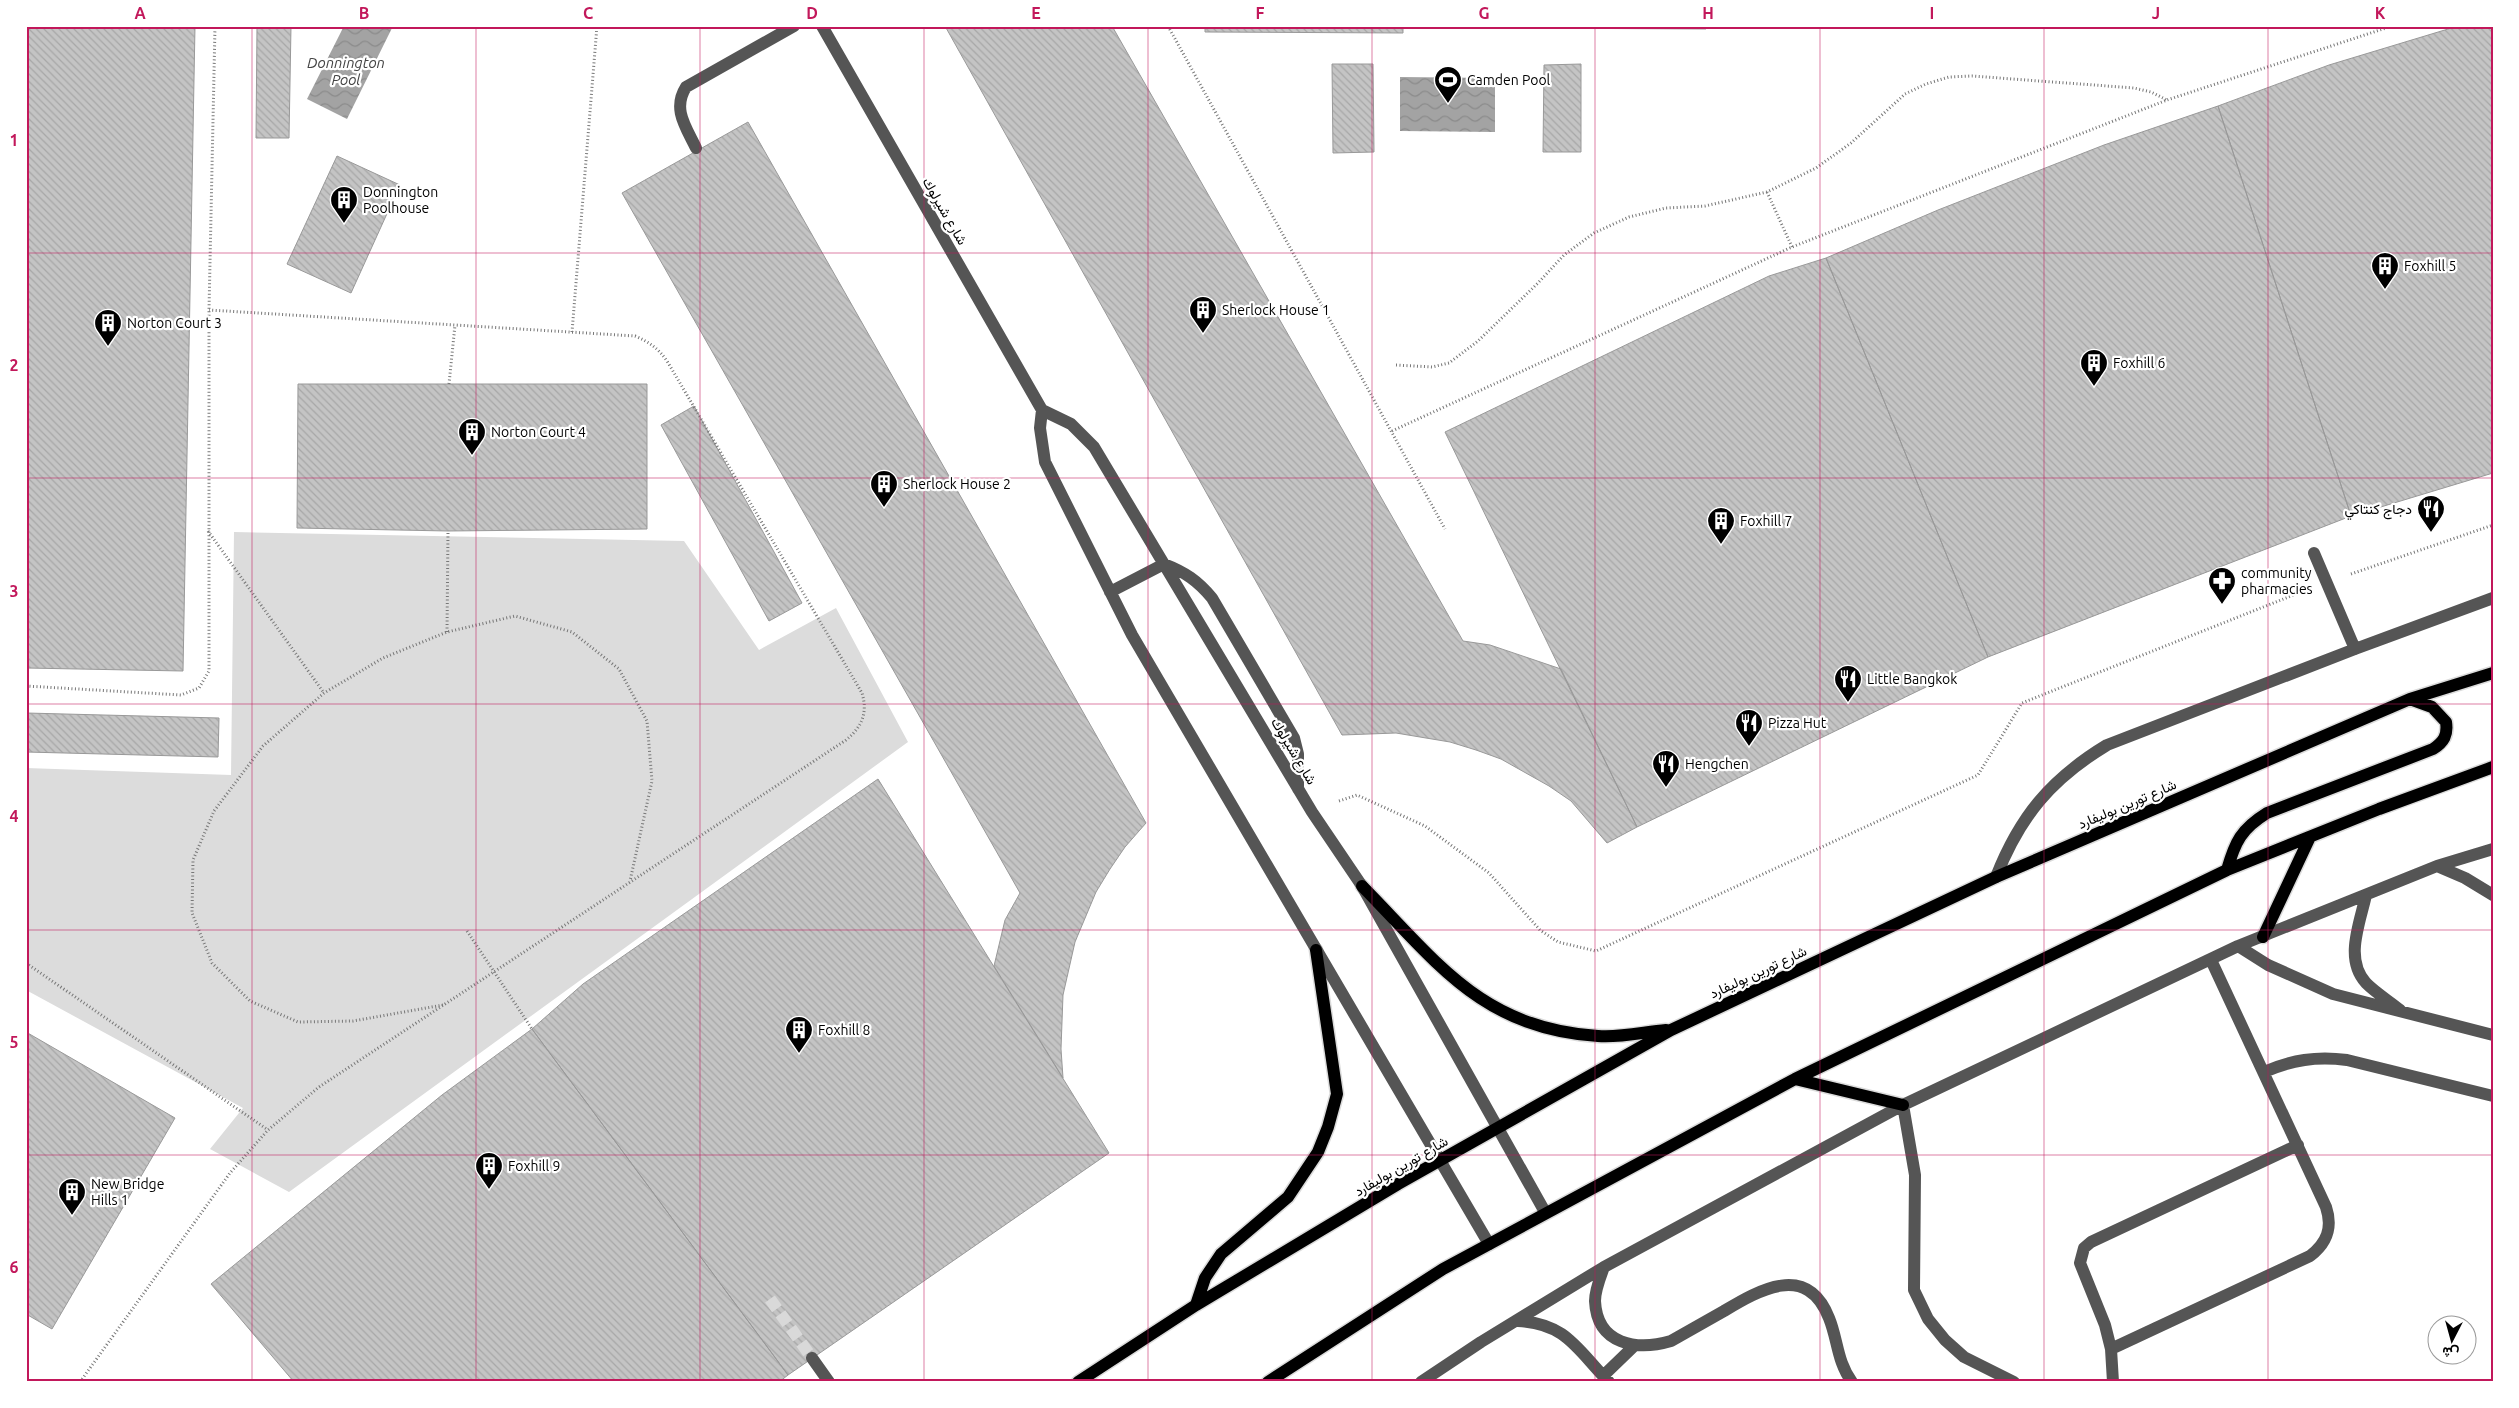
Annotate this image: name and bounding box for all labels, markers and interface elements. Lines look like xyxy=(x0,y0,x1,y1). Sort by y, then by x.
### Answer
text: A xyxy=(134,4,146,22)
text: B xyxy=(359,4,369,22)
text: C xyxy=(583,4,593,22)
text: D xyxy=(806,4,818,22)
text: E xyxy=(1031,4,1041,22)
text: F xyxy=(1256,4,1265,22)
text: G xyxy=(1478,4,1490,22)
text: H xyxy=(1702,4,1714,22)
text: I xyxy=(1930,4,1934,22)
text: J xyxy=(2152,4,2160,22)
text: K xyxy=(2375,4,2386,22)
water label: Donnington Pool xyxy=(307,54,385,88)
sports icon: Camden Pool xyxy=(1433,65,1463,104)
place label: Camden Pool xyxy=(1467,72,1551,88)
text: 1 xyxy=(9,131,19,149)
street label: شارع شيرلوك xyxy=(917,175,971,249)
place label: Donnington Poolhouse xyxy=(363,184,438,216)
building icon: Donnington Poolhouse xyxy=(329,185,359,224)
building icon: Foxhill 5 xyxy=(2370,251,2400,290)
place label: Foxhill 5 xyxy=(2404,258,2456,274)
building icon: Sherlock House 1 xyxy=(1188,295,1218,334)
place label: Sherlock House 1 xyxy=(1222,302,1330,318)
building icon: Norton Court 3 xyxy=(93,308,123,347)
place label: Norton Court 3 xyxy=(127,315,222,331)
building icon: Foxhill 6 xyxy=(2079,348,2109,387)
place label: Foxhill 6 xyxy=(2113,355,2165,371)
text: 2 xyxy=(9,356,19,374)
building icon: Norton Court 4 xyxy=(457,417,487,456)
place label: Norton Court 4 xyxy=(491,424,586,440)
building icon: Sherlock House 2 xyxy=(869,469,899,508)
place label: Sherlock House 2 xyxy=(903,476,1011,492)
restaurant icon: دجاج كنتاكي xyxy=(2416,494,2446,533)
place label: دجاج كنتاكي xyxy=(2344,501,2412,521)
building icon: Foxhill 7 xyxy=(1706,506,1736,545)
place label: Foxhill 7 xyxy=(1740,513,1792,529)
place label: community pharmacies xyxy=(2241,565,2313,597)
pharmacy icon: community pharmacies xyxy=(2207,566,2237,605)
text: 3 xyxy=(9,582,19,600)
restaurant icon: Little Bangkok xyxy=(1833,664,1863,703)
place label: Little Bangkok xyxy=(1867,671,1957,687)
restaurant icon: Pizza Hut xyxy=(1734,708,1764,747)
street label: شارع شيرلوك xyxy=(1265,715,1320,789)
place label: Pizza Hut xyxy=(1768,715,1827,731)
restaurant icon: Hengchen xyxy=(1651,749,1681,788)
place label: Hengchen xyxy=(1685,756,1749,772)
street label: شارع تورين بوليفارد xyxy=(2075,776,2180,835)
text: 4 xyxy=(9,807,19,825)
street label: شارع تورين بوليفارد xyxy=(1707,942,1810,1004)
building icon: Foxhill 8 xyxy=(784,1015,814,1054)
place label: Foxhill 8 xyxy=(818,1022,870,1038)
text: 5 xyxy=(9,1033,19,1051)
street label: شارع تورين بوليفارد xyxy=(1351,1133,1452,1202)
building icon: Foxhill 9 xyxy=(474,1151,504,1190)
place label: Foxhill 9 xyxy=(508,1158,560,1174)
place label: New Bridge Hills 1 xyxy=(91,1176,164,1208)
building icon: New Bridge Hills 1 xyxy=(57,1177,87,1216)
text: 6 xyxy=(9,1258,19,1276)
north arrow xyxy=(2426,1316,2476,1366)
text: ش xyxy=(2441,1343,2460,1362)

